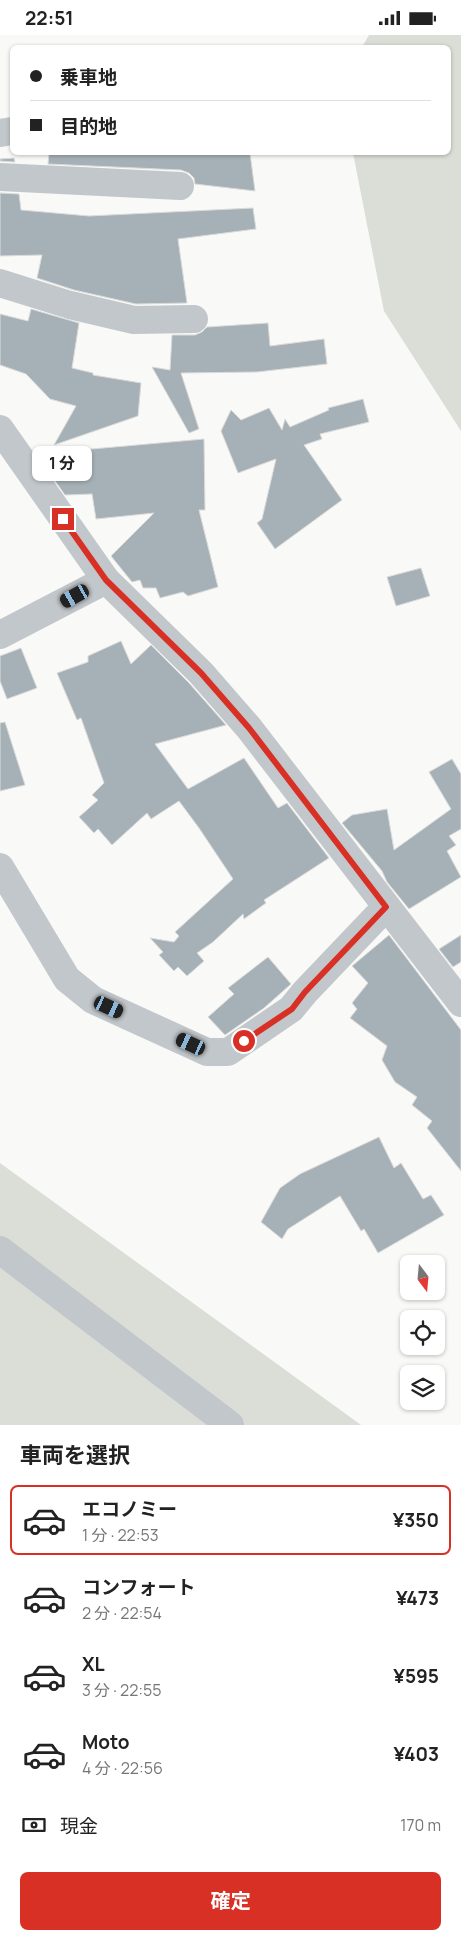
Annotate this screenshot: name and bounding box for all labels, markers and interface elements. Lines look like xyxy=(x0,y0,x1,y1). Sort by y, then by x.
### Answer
text: 22:51 xyxy=(25,5,74,31)
text: 乗車地 xyxy=(60,64,117,90)
text: 目的地 xyxy=(60,113,117,139)
callout: 1 分 xyxy=(33,447,93,481)
text: 1 分 xyxy=(49,452,75,474)
route end xyxy=(52,508,74,530)
car xyxy=(58,582,91,610)
car xyxy=(92,994,125,1020)
route start xyxy=(233,1030,255,1052)
car xyxy=(174,1031,207,1057)
north arrow xyxy=(400,1255,445,1300)
map controls xyxy=(400,1255,445,1410)
button: locate xyxy=(400,1310,445,1355)
button: layers xyxy=(400,1365,445,1410)
text: 車両を選択 xyxy=(20,1440,130,1470)
text: エコノミー xyxy=(82,1496,177,1522)
icon: car xyxy=(22,1498,67,1543)
text: ¥350 xyxy=(393,1507,439,1533)
text: 1 分 · 22:53 xyxy=(82,1524,159,1546)
text: コンフォート xyxy=(82,1574,195,1600)
icon: car xyxy=(22,1576,67,1621)
text: ¥473 xyxy=(396,1585,439,1611)
text: 2 分 · 22:54 xyxy=(82,1602,162,1624)
text: XL xyxy=(82,1651,105,1677)
icon: car xyxy=(22,1654,67,1699)
text: ¥595 xyxy=(393,1663,439,1689)
text: 3 分 · 22:55 xyxy=(82,1679,162,1701)
text: Moto xyxy=(82,1729,129,1755)
icon: car xyxy=(22,1732,67,1777)
text: ¥403 xyxy=(394,1741,439,1767)
text: 4 分 · 22:56 xyxy=(82,1757,163,1779)
icon: cash xyxy=(20,1811,48,1839)
text: 現金 xyxy=(60,1813,98,1839)
text: 170 m xyxy=(400,1814,441,1836)
button: 確定 xyxy=(20,1872,441,1930)

